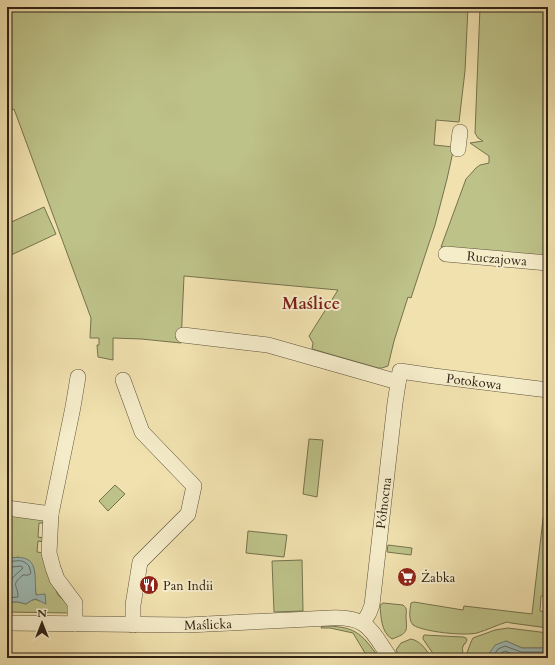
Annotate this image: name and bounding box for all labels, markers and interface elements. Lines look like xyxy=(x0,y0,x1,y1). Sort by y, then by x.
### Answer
street label: Ruczajowa xyxy=(466,247,528,271)
district label: Maślice xyxy=(282,292,340,315)
street label: Potokowa xyxy=(445,370,503,394)
street label: Północna xyxy=(372,476,396,530)
supermarket icon: Żabka xyxy=(396,566,418,588)
place label: Żabka xyxy=(421,569,456,587)
restaurant icon: Pan Indii xyxy=(138,574,160,596)
place label: Pan Indii xyxy=(163,577,214,595)
north arrow xyxy=(22,603,62,643)
text: N xyxy=(37,606,47,621)
street label: Maślicka xyxy=(184,615,233,635)

